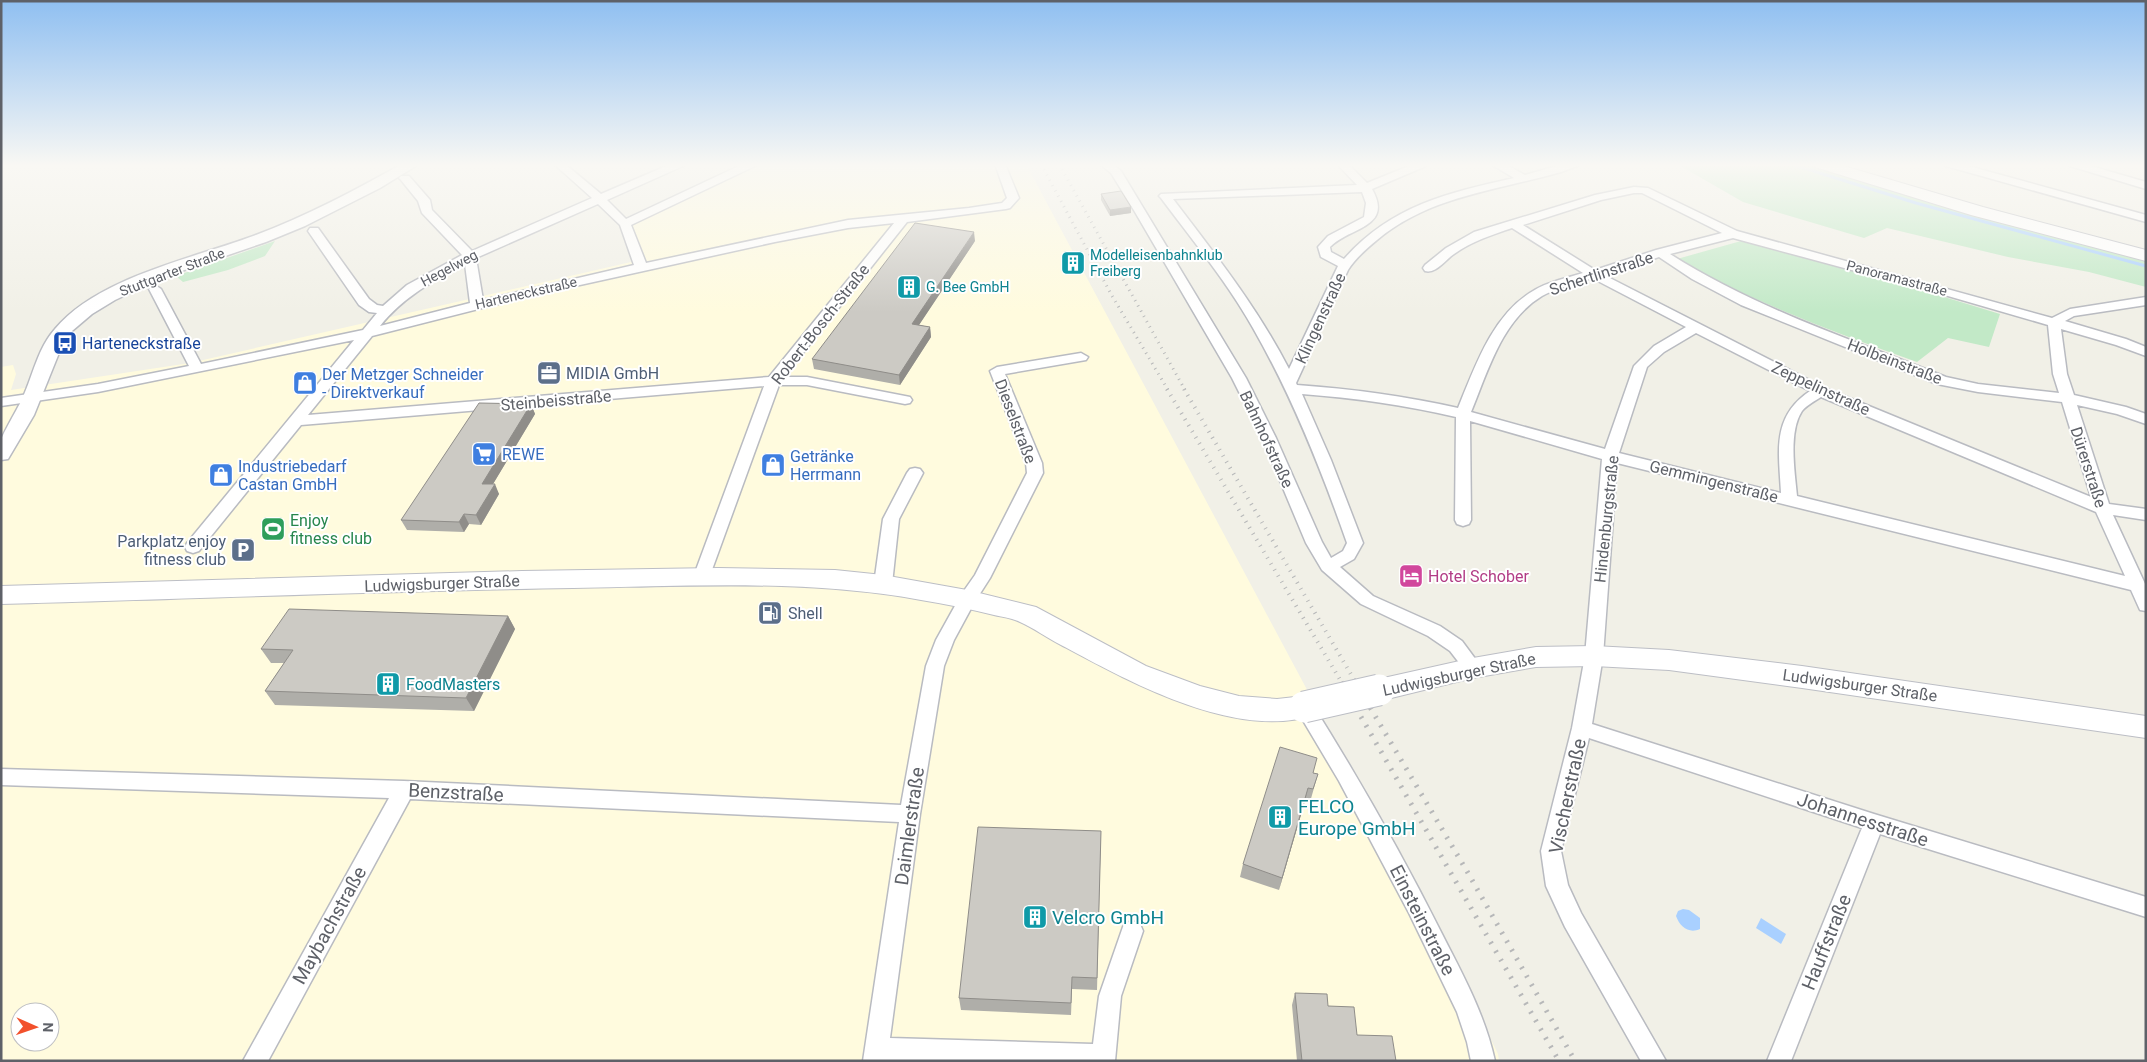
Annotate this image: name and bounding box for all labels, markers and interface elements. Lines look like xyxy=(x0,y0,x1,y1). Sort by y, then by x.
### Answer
street label: Stuttgarter Straße xyxy=(117,245,227,299)
street label: Hegelweg xyxy=(418,246,480,290)
place label: Modelleisenbahnklub Freiberg xyxy=(1090,247,1223,279)
street label: Schertlinstraße xyxy=(1547,248,1656,299)
building icon: Modelleisenbahnklub Freiberg xyxy=(1060,250,1086,276)
street label: Panoramastraße xyxy=(1845,257,1949,299)
street label: Robert-Bosch-Straße xyxy=(768,260,873,388)
street label: Klingenstraße xyxy=(1291,270,1350,367)
street label: Harteneckstraße xyxy=(474,274,578,312)
building icon: G. Bee GmbH xyxy=(896,274,922,300)
place label: G. Bee GmbH xyxy=(926,279,1009,295)
bus stop icon: Harteneckstraße xyxy=(52,330,78,356)
place label: Harteneckstraße xyxy=(82,334,201,353)
street label: Holbeinstraße xyxy=(1845,335,1945,388)
street label: Zeppelinstraße xyxy=(1769,357,1873,420)
office icon: MIDIA GmbH xyxy=(536,360,562,386)
place label: MIDIA GmbH xyxy=(566,364,659,383)
place label: Der Metzger Schneider - Direktverkauf xyxy=(322,365,484,402)
shop icon: Der Metzger Schneider - Direktverkauf xyxy=(292,370,318,396)
street label: Dieselstraße xyxy=(991,376,1040,466)
street label: Steinbeisstraße xyxy=(500,386,612,415)
street label: Bahnhofstraße xyxy=(1236,388,1297,491)
street label: Dürerstraße xyxy=(2067,424,2111,510)
supermarket icon: REWE xyxy=(471,441,497,467)
place label: REWE xyxy=(502,445,544,464)
place label: Getränke Herrmann xyxy=(790,447,861,484)
shop icon: Getränke Herrmann xyxy=(760,452,786,478)
street label: Hindenburgstraße xyxy=(1590,454,1623,584)
street label: Gemmingenstraße xyxy=(1648,456,1780,507)
place label: Industriebedarf Castan GmbH xyxy=(238,457,347,494)
shop icon: Industriebedarf Castan GmbH xyxy=(208,462,234,488)
place label: Enjoy fitness club xyxy=(290,511,372,548)
sports icon: Enjoy fitness club xyxy=(260,516,286,542)
place label: Parkplatz enjoy fitness club xyxy=(117,532,226,569)
parking icon: Parkplatz enjoy fitness club xyxy=(230,537,256,563)
hotel icon: Hotel Schober xyxy=(1398,563,1424,589)
place label: Hotel Schober xyxy=(1428,567,1529,586)
street label: Ludwigsburger Straße xyxy=(364,571,520,596)
fuel station icon: Shell xyxy=(757,600,783,626)
place label: Shell xyxy=(788,604,823,623)
street label: Ludwigsburger Straße xyxy=(1381,649,1537,700)
street label: Ludwigsburger Straße xyxy=(1781,665,1938,706)
building icon: FoodMasters xyxy=(375,671,401,697)
place label: FoodMasters xyxy=(406,675,500,694)
street label: Vischerstraße xyxy=(1544,736,1591,856)
street label: Daimlerstraße xyxy=(890,766,929,887)
street label: Benzstraße xyxy=(408,779,504,806)
street label: Johannesstraße xyxy=(1794,787,1931,852)
place label: FELCO Europe GmbH xyxy=(1298,795,1416,840)
building icon: FELCO Europe GmbH xyxy=(1267,804,1293,830)
street label: Einsteinstraße xyxy=(1385,861,1460,979)
street label: Maybachstraße xyxy=(288,862,371,988)
street label: Hauffstraße xyxy=(1797,891,1856,993)
building icon: Velcro GmbH xyxy=(1022,904,1048,930)
place label: Velcro GmbH xyxy=(1052,906,1164,929)
north arrow xyxy=(10,1002,60,1052)
text: N xyxy=(40,1022,56,1033)

